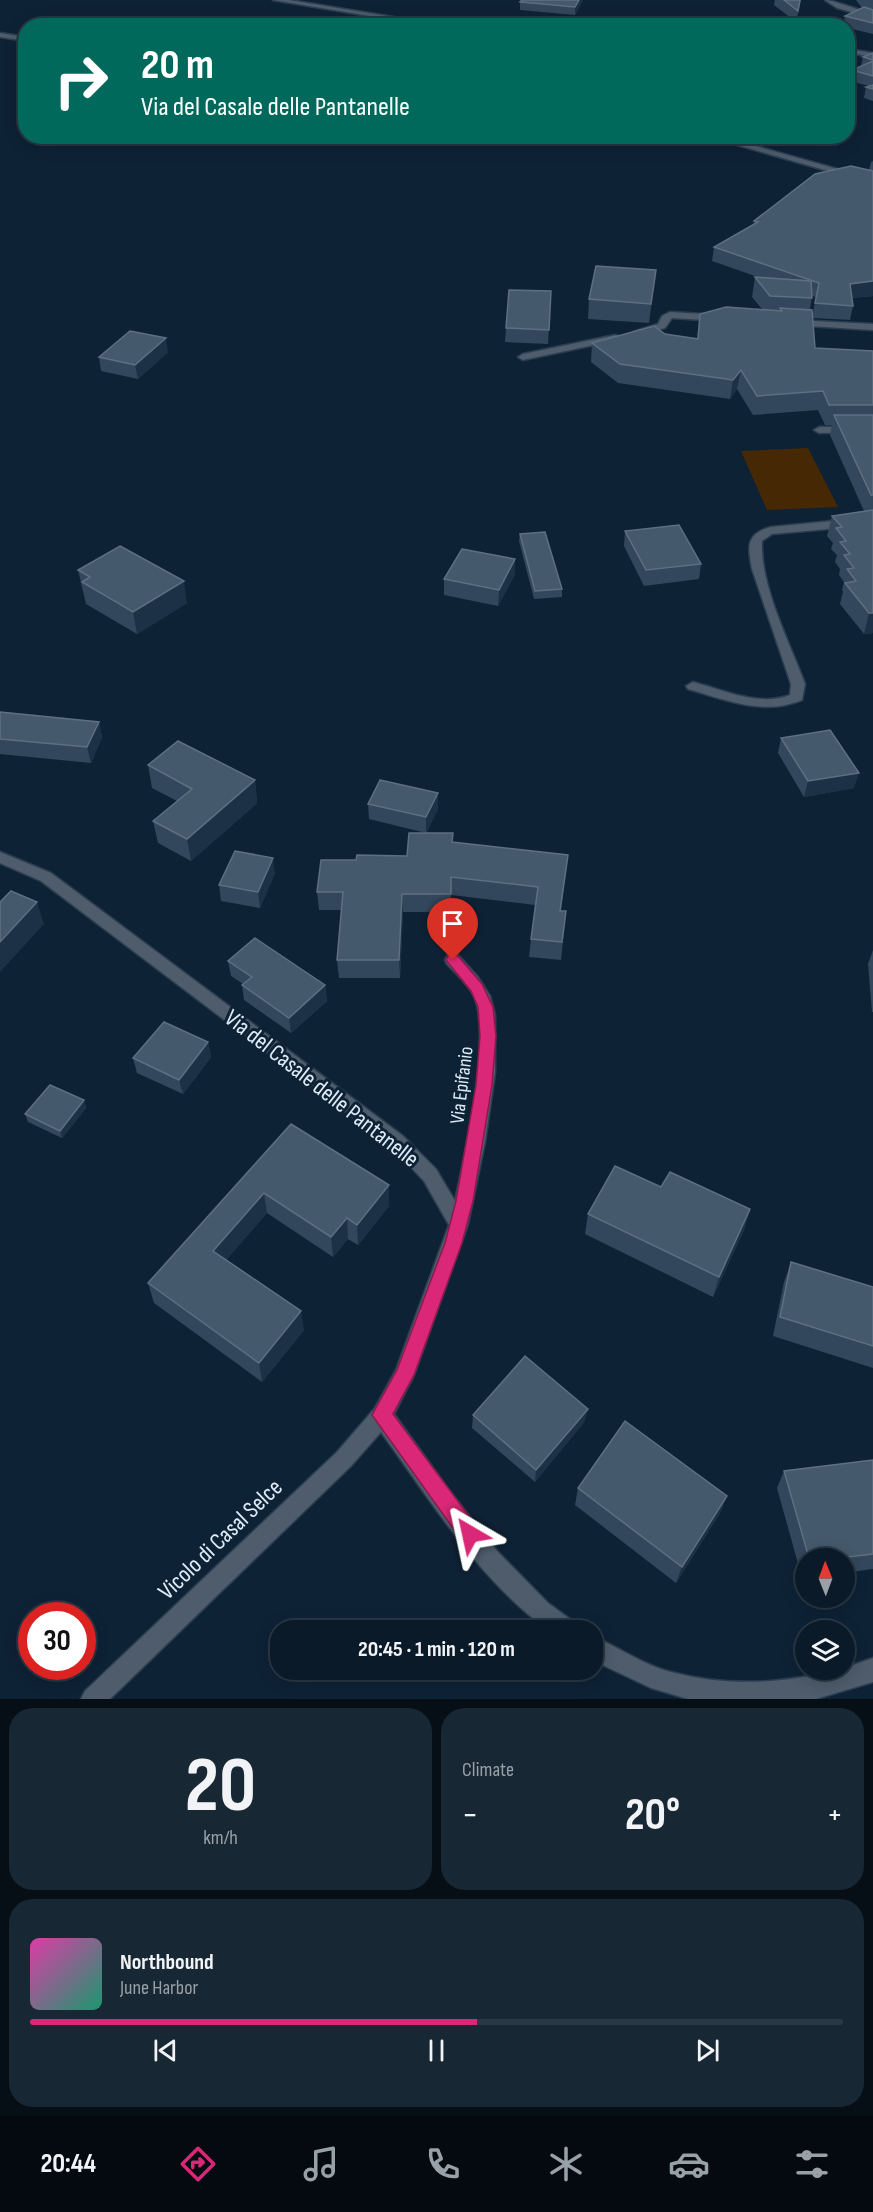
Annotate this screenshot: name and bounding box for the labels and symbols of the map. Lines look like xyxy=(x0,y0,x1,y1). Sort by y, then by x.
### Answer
pin xyxy=(427,898,478,960)
street label: Via del Casale delle Pantanelle xyxy=(219,1003,425,1173)
street label: Via Epifanio xyxy=(445,1045,479,1125)
street label: Vicolo di Casal Selce xyxy=(152,1473,288,1606)
position arrow xyxy=(438,1502,502,1566)
north arrow xyxy=(795,1548,855,1608)
speed limit sign: 30 xyxy=(18,1602,96,1680)

